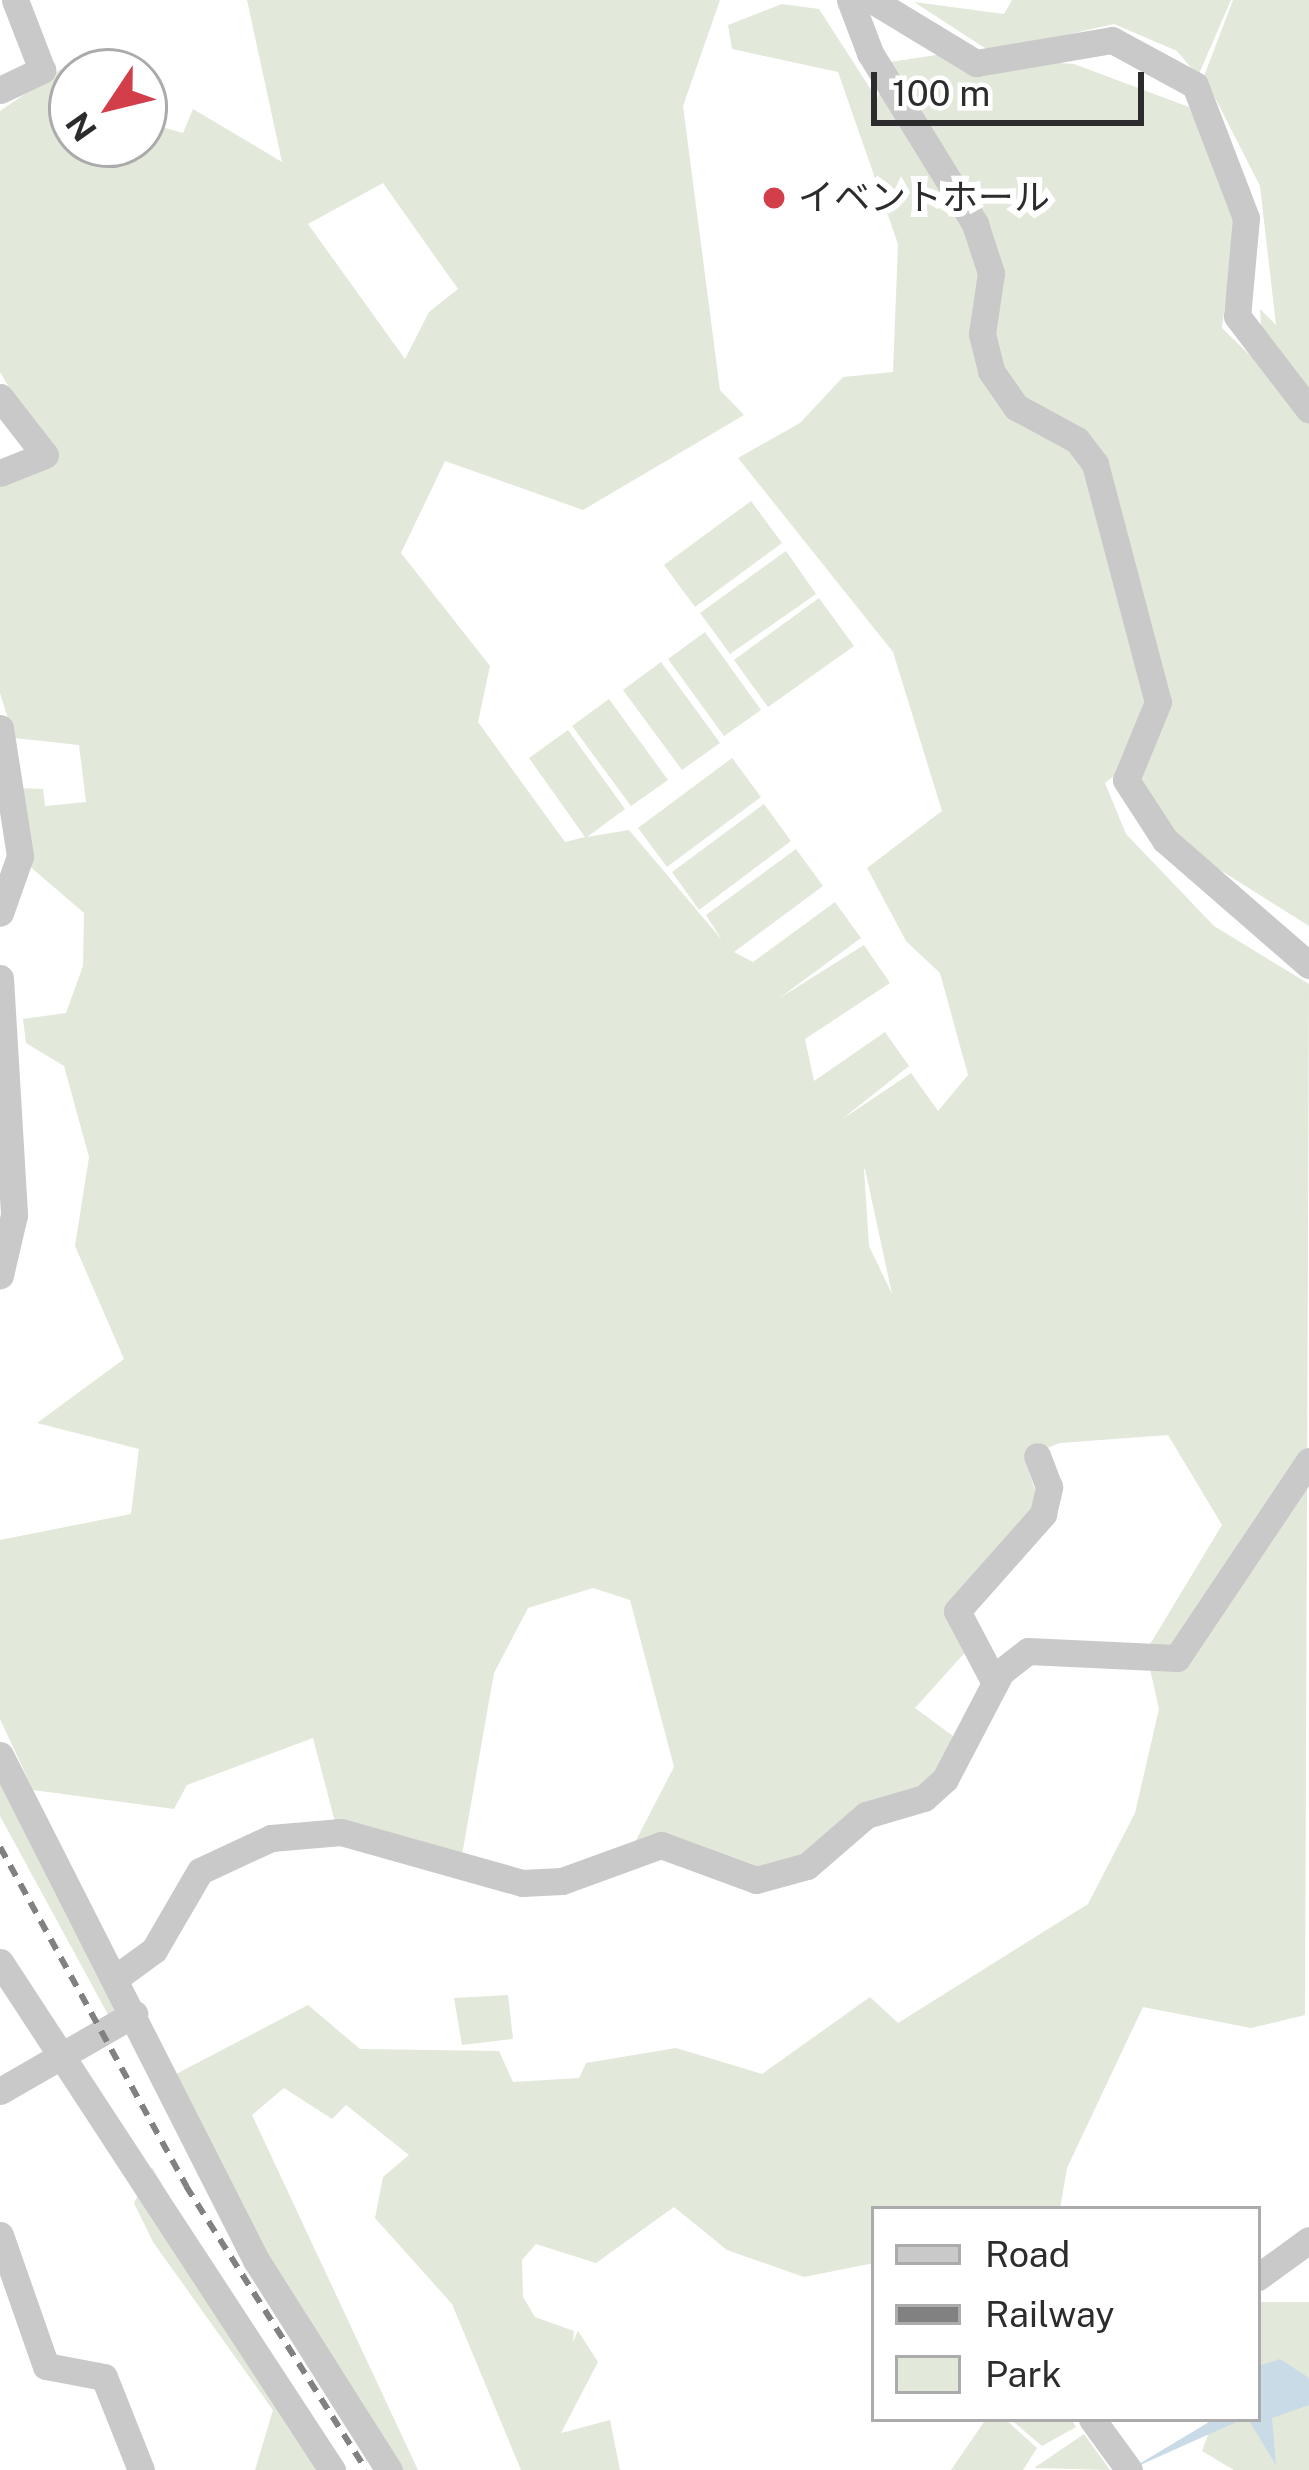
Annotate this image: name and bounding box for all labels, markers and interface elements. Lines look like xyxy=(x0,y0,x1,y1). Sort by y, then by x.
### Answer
north arrow xyxy=(48,48,168,168)
scale bar xyxy=(877,48,1150,122)
text: 100 m xyxy=(892,72,990,114)
text: N xyxy=(58,105,104,148)
place label: イベントホール xyxy=(798,176,1050,220)
marker: イベントホール xyxy=(761,185,787,211)
legend xyxy=(871,2206,1261,2422)
text: Road xyxy=(985,2233,1070,2275)
text: Railway xyxy=(985,2293,1114,2335)
text: Park xyxy=(985,2353,1062,2395)

